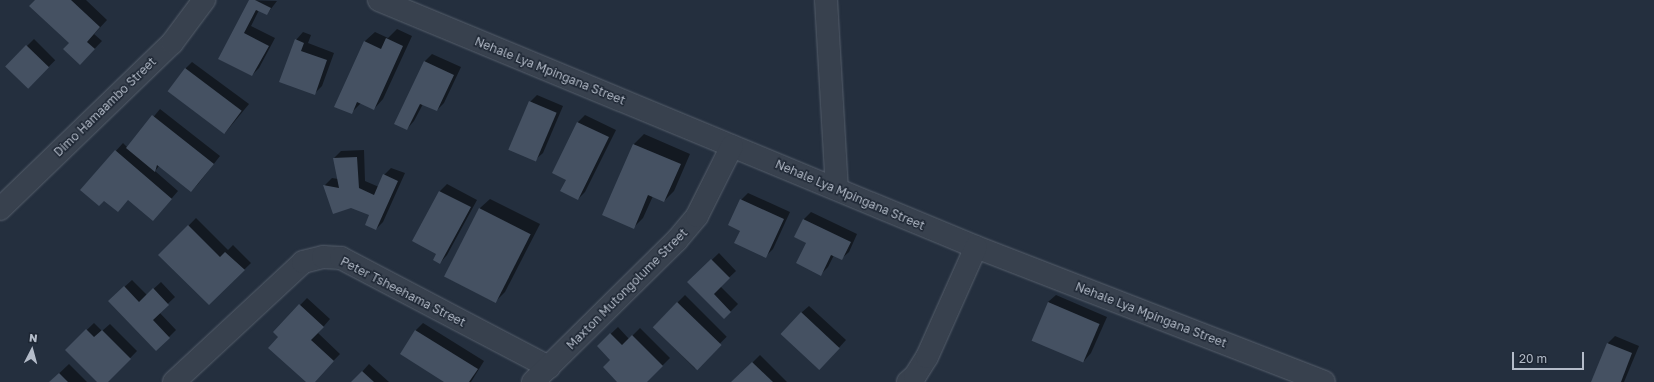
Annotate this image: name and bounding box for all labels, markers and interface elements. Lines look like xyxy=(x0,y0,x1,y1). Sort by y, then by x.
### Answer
street label: Nehale Lya Mpingana Street xyxy=(473,34,627,108)
street label: Dimo Hamaambo Street xyxy=(51,55,159,159)
street label: Nehale Lya Mpingana Street xyxy=(773,157,927,233)
street label: Maxton Mutongolume Street xyxy=(564,226,690,352)
street label: Peter Tsheehama Street xyxy=(338,254,468,330)
street label: Nehale Lya Mpingana Street xyxy=(1073,279,1229,351)
north arrow xyxy=(12,330,52,370)
text: N xyxy=(28,331,38,344)
scale bar xyxy=(1514,344,1586,370)
text: 20 m xyxy=(1519,351,1547,366)

